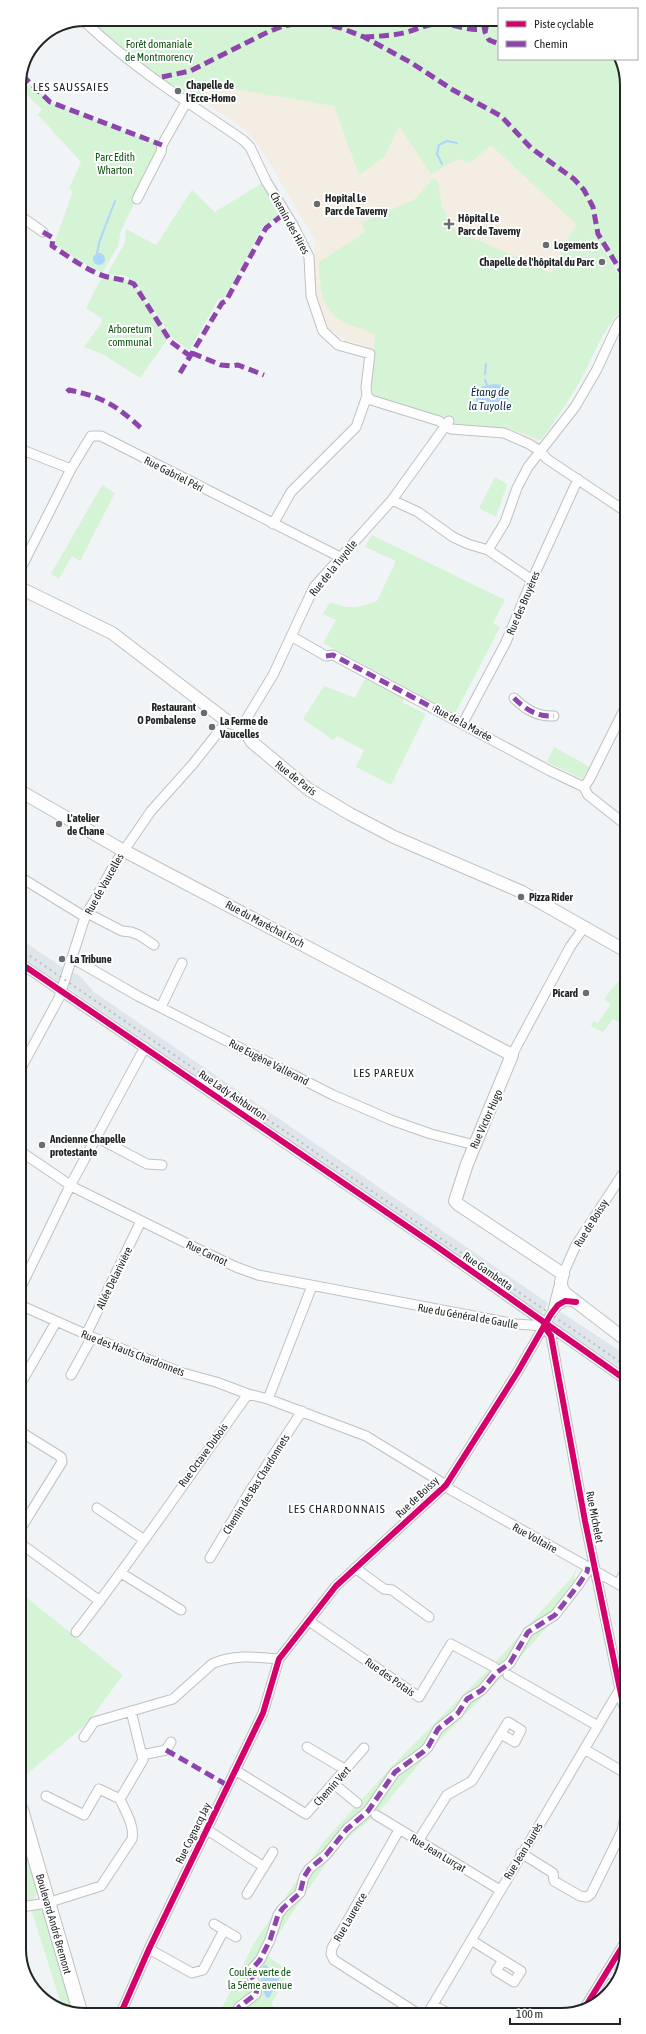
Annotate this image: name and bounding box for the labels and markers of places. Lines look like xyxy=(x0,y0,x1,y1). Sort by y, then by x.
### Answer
place label: Chapelle de l'Ecce-Homo xyxy=(186,79,236,104)
marker: Chapelle de l'Ecce-Homo xyxy=(173,86,183,96)
place label: Hopital Le Parc de Taverny xyxy=(325,192,388,217)
marker: Hopital Le Parc de Taverny xyxy=(312,199,322,209)
place label: Hôpital Le Parc de Taverny xyxy=(458,212,521,237)
marker: Hôpital Le Parc de Taverny xyxy=(443,218,455,230)
place label: Logements xyxy=(554,239,598,251)
marker: Logements xyxy=(541,240,551,250)
place label: Chapelle de l'hôpital du Parc xyxy=(479,256,595,268)
marker: Chapelle de l'hôpital du Parc xyxy=(597,257,607,267)
place label: Restaurant O Pombalense xyxy=(137,701,197,726)
marker: Restaurant O Pombalense xyxy=(199,708,209,718)
place label: La Ferme de Vaucelles xyxy=(219,715,268,740)
marker: La Ferme de Vaucelles xyxy=(207,722,217,732)
place label: L'atelier de Chane xyxy=(67,812,104,837)
marker: L'atelier de Chane xyxy=(54,819,64,829)
place label: Pizza Rider xyxy=(529,891,574,903)
marker: Pizza Rider xyxy=(516,892,526,902)
place label: La Tribune xyxy=(70,953,112,965)
marker: La Tribune xyxy=(57,954,67,964)
place label: Picard xyxy=(553,987,578,999)
marker: Picard xyxy=(581,988,591,998)
place label: Ancienne Chapelle protestante xyxy=(49,1133,126,1158)
marker: Ancienne Chapelle protestante xyxy=(37,1140,47,1150)

